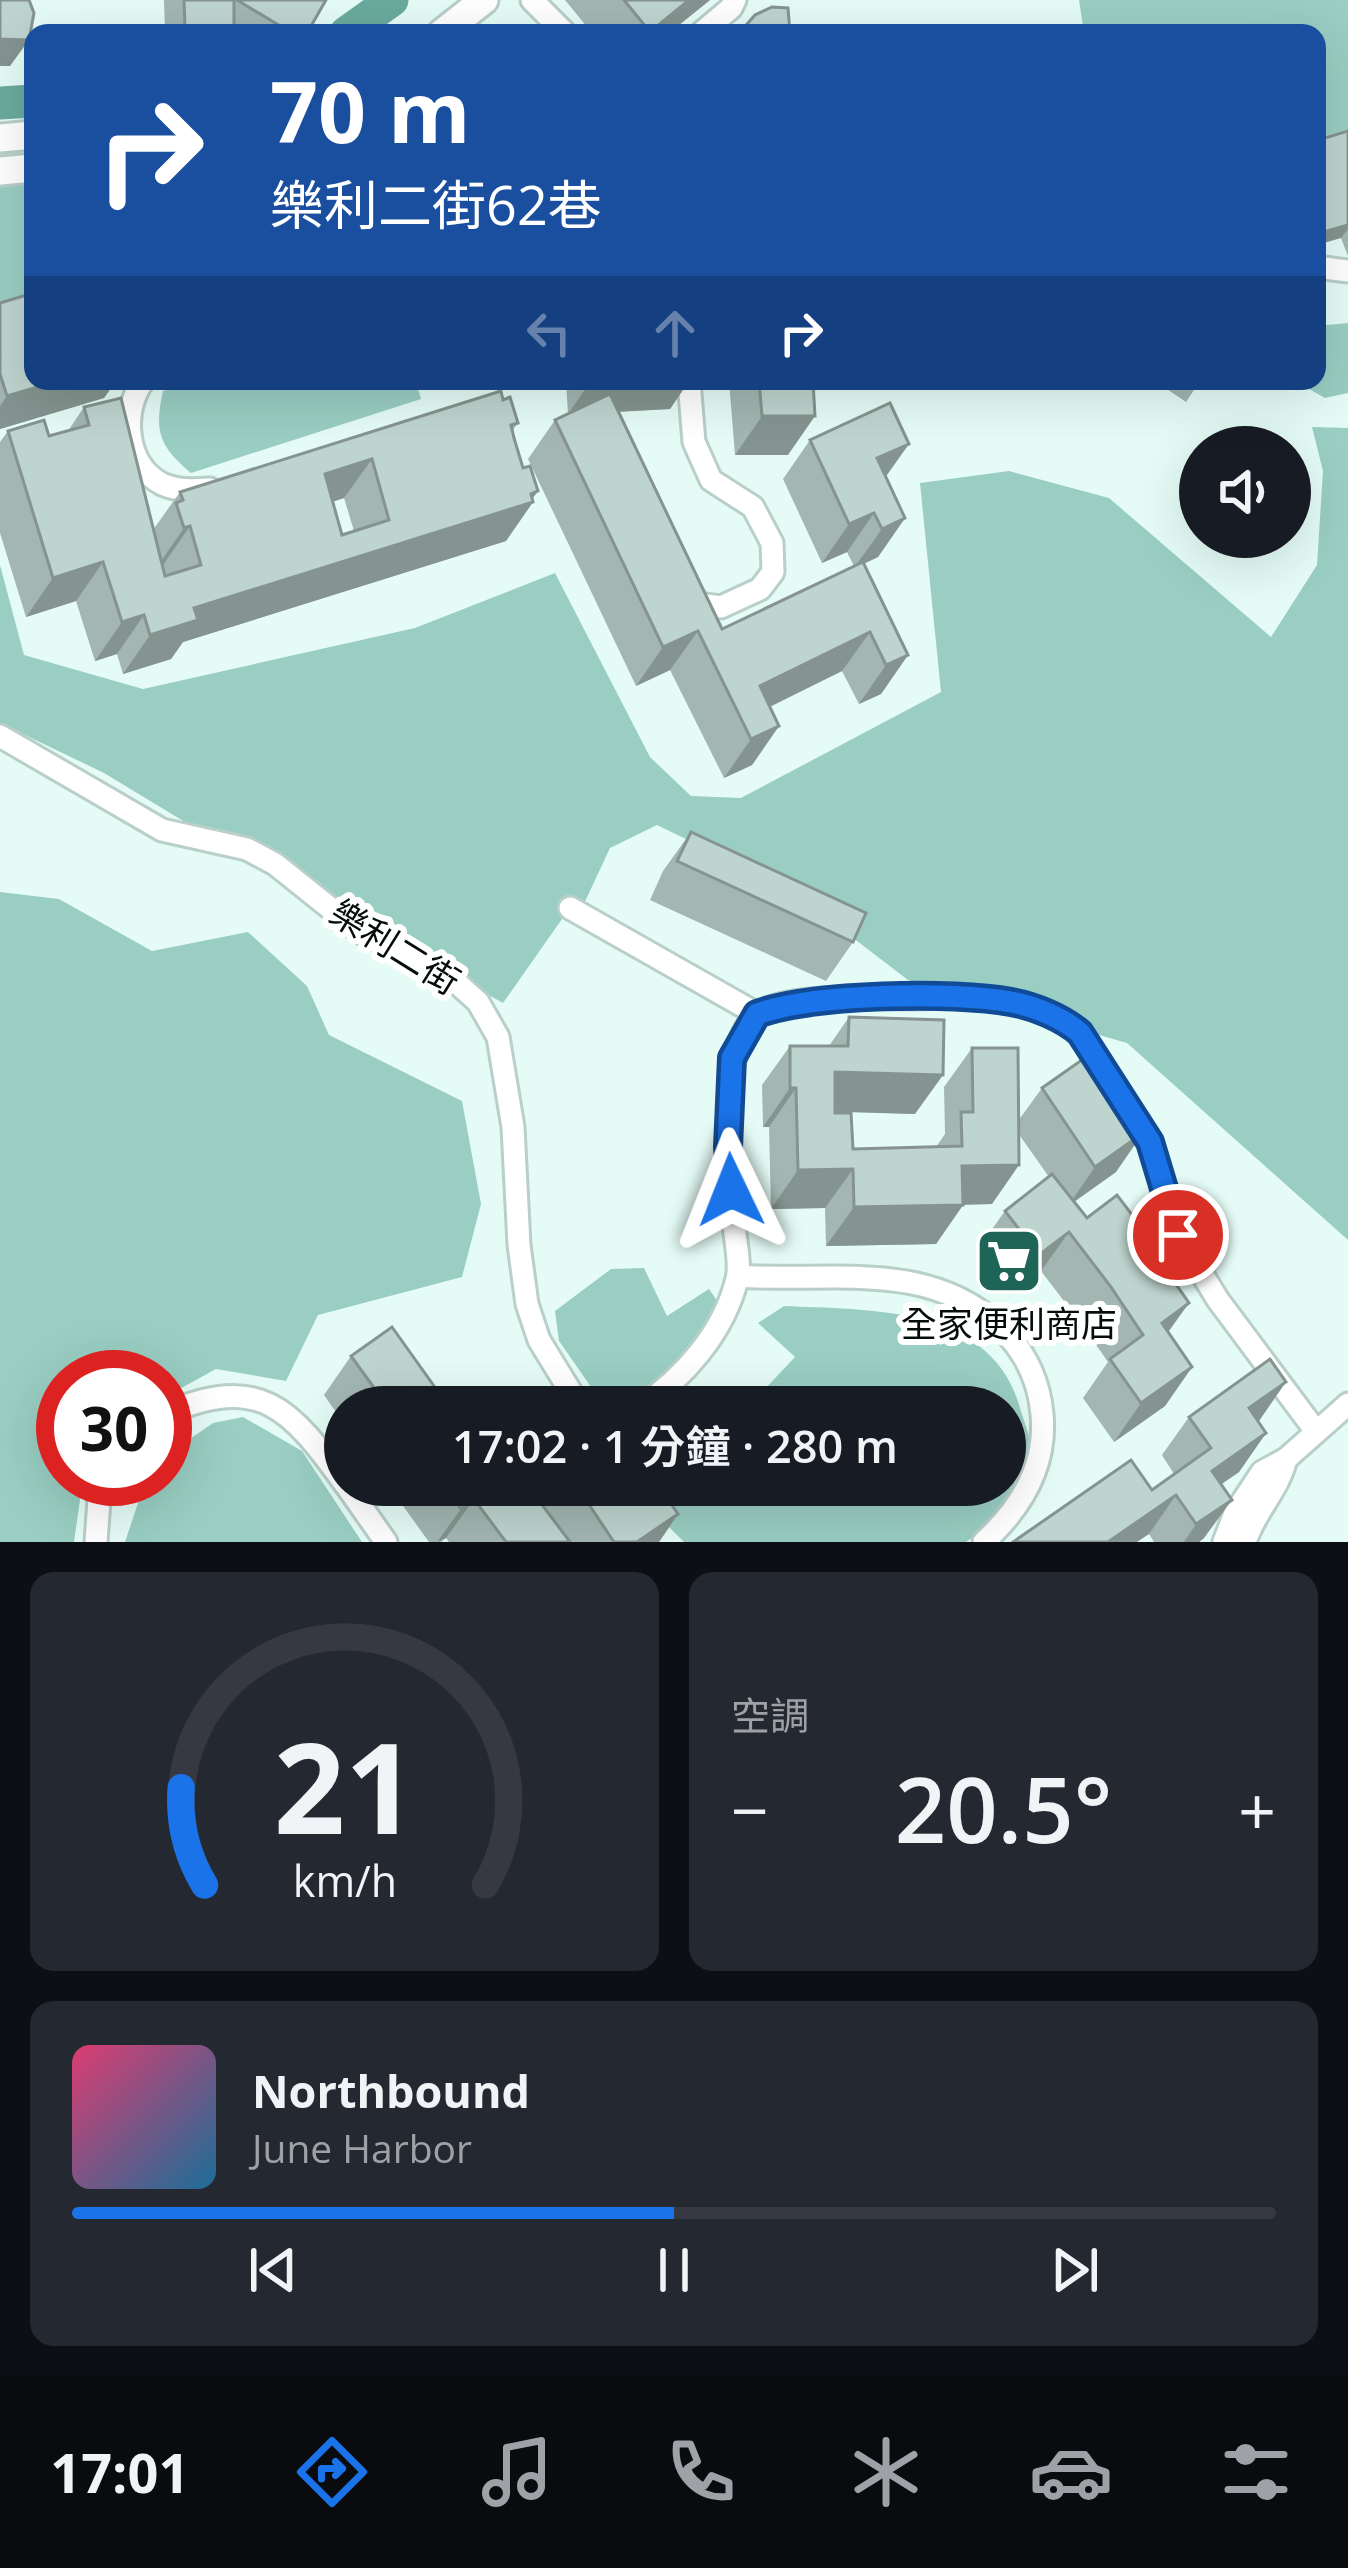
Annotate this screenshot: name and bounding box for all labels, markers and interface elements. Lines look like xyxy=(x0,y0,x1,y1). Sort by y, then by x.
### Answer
text: 70 m xyxy=(270,53,470,168)
icon: right xyxy=(72,72,228,228)
text: 樂利二街62巷 xyxy=(270,167,602,241)
icon: left xyxy=(516,300,582,366)
icon: ahead xyxy=(642,300,708,366)
icon: right xyxy=(768,300,834,366)
map controls xyxy=(1179,426,1311,558)
button: sound xyxy=(1179,426,1311,558)
street label: 樂利二街 xyxy=(321,888,469,1006)
position arrow xyxy=(668,1127,794,1253)
pin xyxy=(1127,1184,1229,1286)
icon: arrive xyxy=(1145,1202,1211,1268)
supermarket icon: 全家便利商店 xyxy=(974,1226,1044,1296)
place label: 全家便利商店 xyxy=(901,1299,1117,1348)
speed limit sign: 30 xyxy=(36,1350,192,1506)
text: 17:02 · 1 分鐘 · 280 m xyxy=(452,1415,898,1476)
text: 空調 xyxy=(731,1688,809,1741)
text: 21 xyxy=(273,1701,416,1871)
text: 20.5° xyxy=(895,1747,1112,1869)
text: − xyxy=(731,1764,769,1854)
text: + xyxy=(1238,1764,1276,1854)
text: km/h xyxy=(292,1850,397,1909)
text: Northbound xyxy=(252,2060,530,2121)
text: June Harbor xyxy=(252,2121,472,2174)
icon: previous xyxy=(240,2237,306,2303)
icon: pause xyxy=(641,2237,707,2303)
icon: next xyxy=(1042,2237,1108,2303)
icon: directions xyxy=(290,2430,374,2514)
icon: music xyxy=(475,2430,559,2514)
icon: phone xyxy=(659,2430,743,2514)
icon: climate xyxy=(844,2430,928,2514)
icon: car xyxy=(1029,2430,1113,2514)
icon: filters xyxy=(1214,2430,1298,2514)
text: 17:01 xyxy=(50,2435,189,2509)

